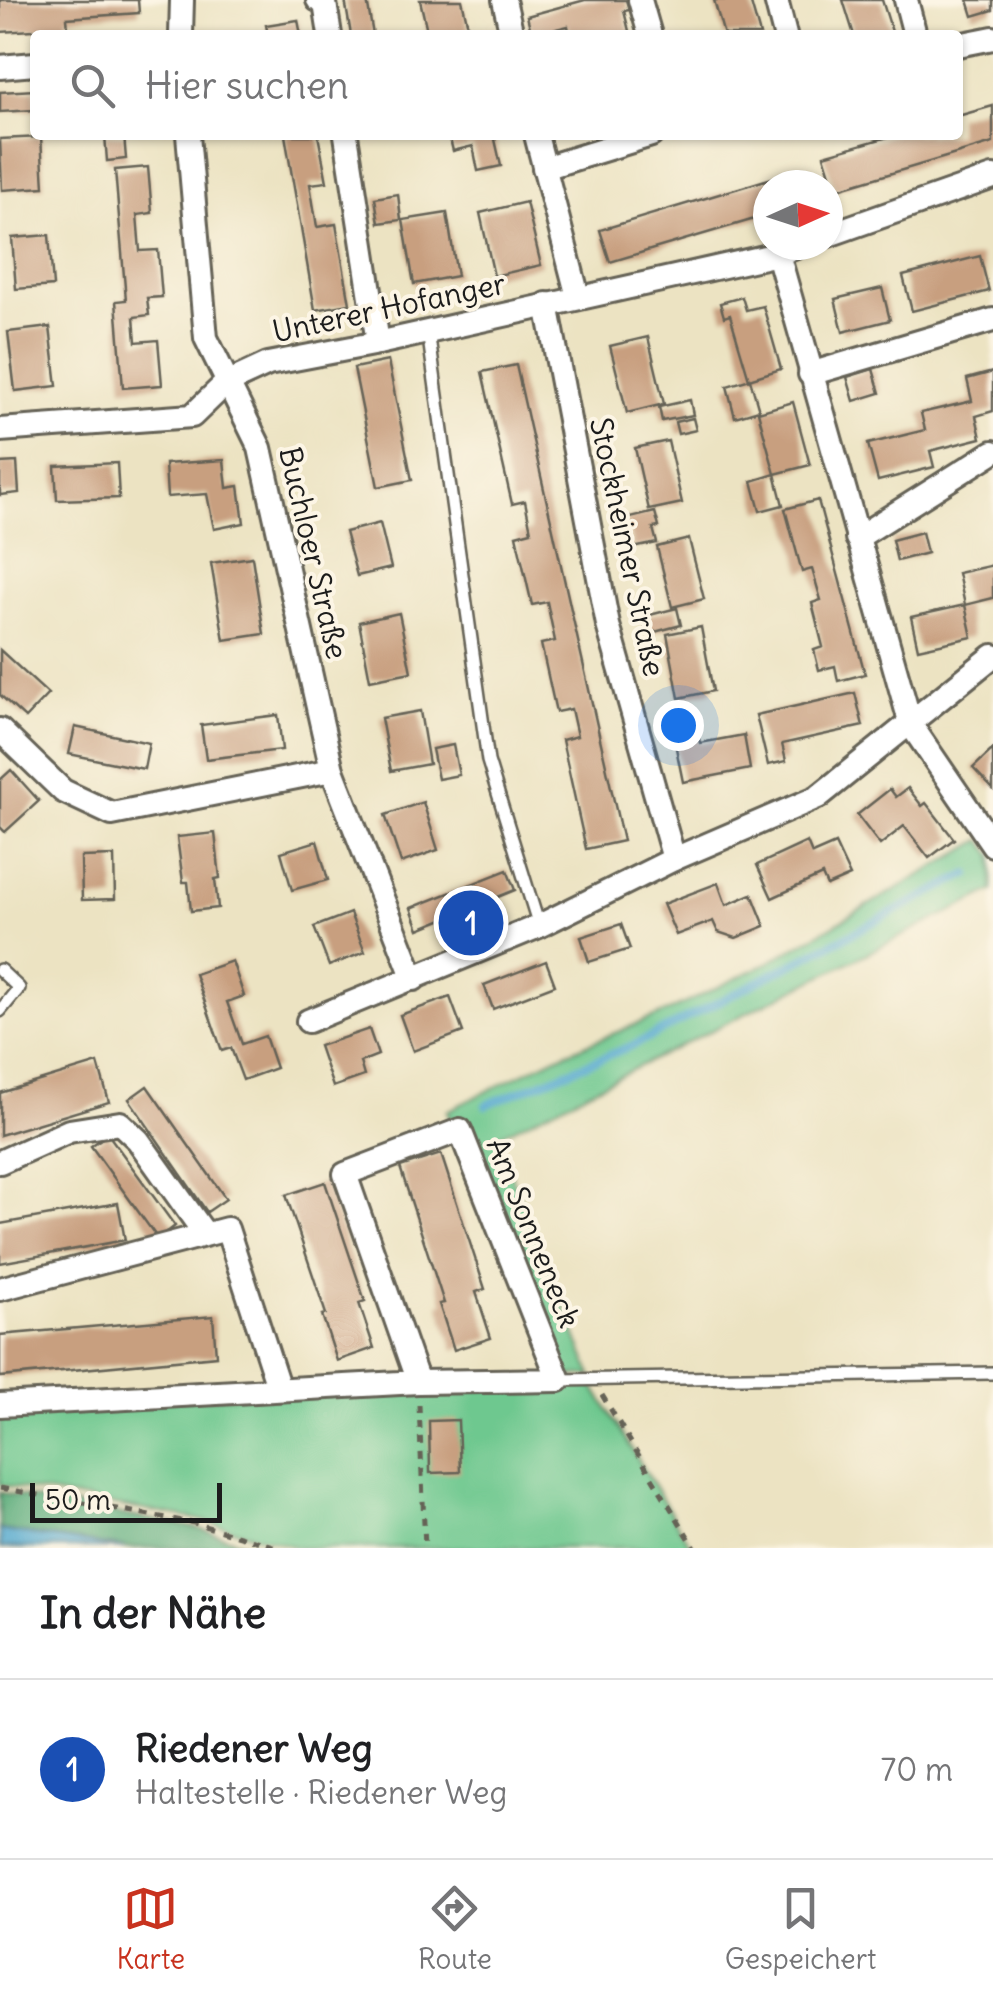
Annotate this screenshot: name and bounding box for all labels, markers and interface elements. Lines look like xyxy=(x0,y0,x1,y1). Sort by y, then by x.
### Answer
search box xyxy=(30,30,963,140)
icon: search xyxy=(65,58,120,113)
text: Hier suchen xyxy=(145,62,349,109)
north arrow xyxy=(753,170,843,260)
street label: Unterer Hofanger xyxy=(269,264,509,350)
street label: Stockheimer Straße xyxy=(582,414,674,680)
street label: Buchloer Straße xyxy=(271,443,357,663)
your location xyxy=(653,700,704,751)
pin: 1 xyxy=(438,886,504,960)
street label: Am Sonneneck xyxy=(479,1132,589,1333)
scale bar xyxy=(30,1478,222,1522)
text: 50 m xyxy=(45,1482,111,1518)
text: In der Nähe xyxy=(40,1587,266,1639)
text: Riedener Weg xyxy=(135,1725,373,1772)
text: 1 xyxy=(66,1749,79,1790)
text: 70 m xyxy=(881,1749,953,1790)
text: Haltestelle · Riedener Weg xyxy=(135,1772,507,1813)
tab: Karte xyxy=(116,1881,185,1977)
tab: Route xyxy=(418,1881,492,1977)
tab: Gespeichert xyxy=(725,1881,877,1977)

